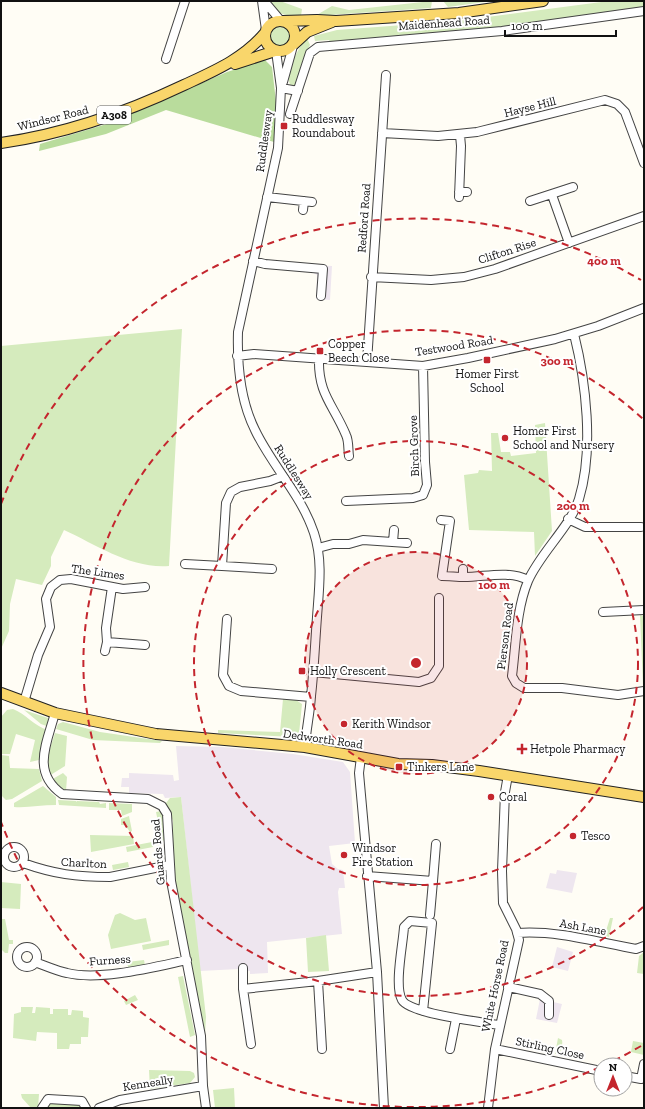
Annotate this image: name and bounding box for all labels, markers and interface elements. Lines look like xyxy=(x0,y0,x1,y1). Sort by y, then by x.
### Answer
scale bar xyxy=(505,12,616,38)
street label: Maidenhead Road xyxy=(398,13,491,33)
text: 100 m xyxy=(511,19,543,33)
street label: Hayse Hill xyxy=(503,94,557,120)
street label: Windsor Road xyxy=(16,102,90,134)
road number: A308 xyxy=(97,106,131,124)
street label: Ruddlesway xyxy=(253,108,275,173)
place label: Ruddlesway Roundabout xyxy=(292,112,356,140)
marker: Ruddlesway Roundabout xyxy=(279,121,289,131)
street label: Redford Road xyxy=(355,182,373,253)
street label: Clifton Rise xyxy=(476,235,538,267)
text: 400 m xyxy=(587,254,621,268)
street label: Testwood Road xyxy=(414,333,494,359)
place label: Copper Beech Close xyxy=(328,337,390,365)
marker: Copper Beech Close xyxy=(315,346,325,356)
text: 300 m xyxy=(541,354,574,368)
marker: Homer First School xyxy=(482,355,492,365)
place label: Homer First School xyxy=(455,367,519,395)
street label: Birch Grove xyxy=(406,415,422,477)
place label: Homer First School and Nursery xyxy=(513,424,615,452)
marker: Homer First School and Nursery xyxy=(500,433,510,443)
street label: Ruddlesway xyxy=(272,442,317,503)
text: 200 m xyxy=(556,499,590,513)
street label: The Limes xyxy=(70,561,126,583)
text: 100 m xyxy=(478,578,510,592)
street label: Pierson Road xyxy=(494,601,516,670)
centre of rings xyxy=(409,656,423,670)
place label: Holly Crescent xyxy=(310,664,386,678)
marker: Holly Crescent xyxy=(297,666,307,676)
place label: Kerith Windsor xyxy=(352,717,431,731)
marker: Kerith Windsor xyxy=(339,719,349,729)
street label: Dedworth Road xyxy=(282,726,364,752)
place label: Hetpole Pharmacy xyxy=(530,742,626,756)
marker: Hetpole Pharmacy xyxy=(517,744,527,754)
place label: Tinkers Lane xyxy=(407,760,475,774)
marker: Tinkers Lane xyxy=(394,762,404,772)
place label: Coral xyxy=(499,790,527,804)
marker: Coral xyxy=(486,792,496,802)
street label: Guards Road xyxy=(148,818,168,886)
place label: Tesco xyxy=(581,829,610,843)
marker: Tesco xyxy=(568,831,578,841)
place label: Windsor Fire Station xyxy=(352,841,413,869)
marker: Windsor Fire Station xyxy=(339,850,349,860)
street label: Charlton xyxy=(61,855,107,871)
street label: Ash Lane xyxy=(559,916,608,938)
street label: White Horse Road xyxy=(478,938,512,1033)
street label: Furness xyxy=(89,952,131,968)
street label: Stirling Close xyxy=(514,1034,586,1062)
north arrow xyxy=(593,1057,633,1097)
text: N xyxy=(609,1061,618,1074)
street label: Kenneally xyxy=(122,1072,175,1094)

